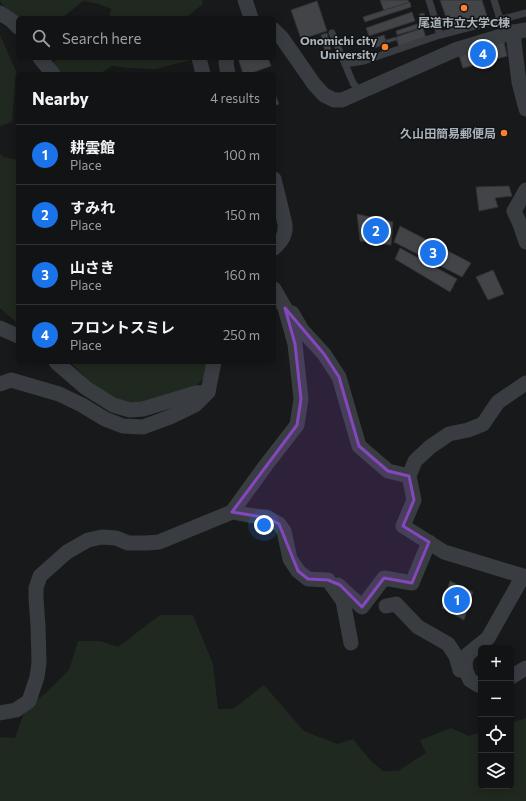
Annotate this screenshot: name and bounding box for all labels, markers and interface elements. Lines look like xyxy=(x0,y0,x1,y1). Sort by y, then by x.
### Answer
marker: 尾道市立大学C棟 xyxy=(459,3,469,13)
place label: 尾道市立大学C棟 xyxy=(418,15,510,29)
search box xyxy=(16,16,276,60)
icon: search xyxy=(30,27,52,49)
text: Search here xyxy=(62,29,141,47)
place label: Onomichi city University xyxy=(300,33,377,61)
pin: 4 xyxy=(470,39,496,69)
marker: Onomichi city University xyxy=(380,42,390,52)
text: Nearby xyxy=(32,88,89,109)
text: 4 results xyxy=(210,90,260,106)
place label: 久山田簡易郵便局 xyxy=(400,126,496,140)
marker: 久山田簡易郵便局 xyxy=(499,128,509,138)
text: 耕雲館 xyxy=(70,138,115,156)
text: 1 xyxy=(42,147,48,163)
text: 100 m xyxy=(224,147,260,163)
text: Place xyxy=(70,157,102,173)
text: すみれ xyxy=(70,198,115,216)
text: 2 xyxy=(41,207,49,223)
text: 150 m xyxy=(225,207,260,223)
pin: 2 xyxy=(363,216,389,246)
text: Place xyxy=(70,217,102,233)
pin: 3 xyxy=(420,238,446,268)
text: 山さき xyxy=(70,258,115,276)
text: 3 xyxy=(41,267,49,283)
text: 160 m xyxy=(224,267,260,283)
text: Place xyxy=(70,277,102,293)
text: フロントスミレ xyxy=(70,318,175,336)
text: 4 xyxy=(41,327,49,343)
text: 250 m xyxy=(223,327,260,343)
text: Place xyxy=(70,337,102,353)
your location xyxy=(254,515,274,535)
pin: 1 xyxy=(444,585,470,615)
map controls xyxy=(478,645,514,789)
button: + xyxy=(478,645,514,681)
button: − xyxy=(478,681,514,717)
button: locate xyxy=(478,717,514,753)
button: layers xyxy=(478,753,514,789)

